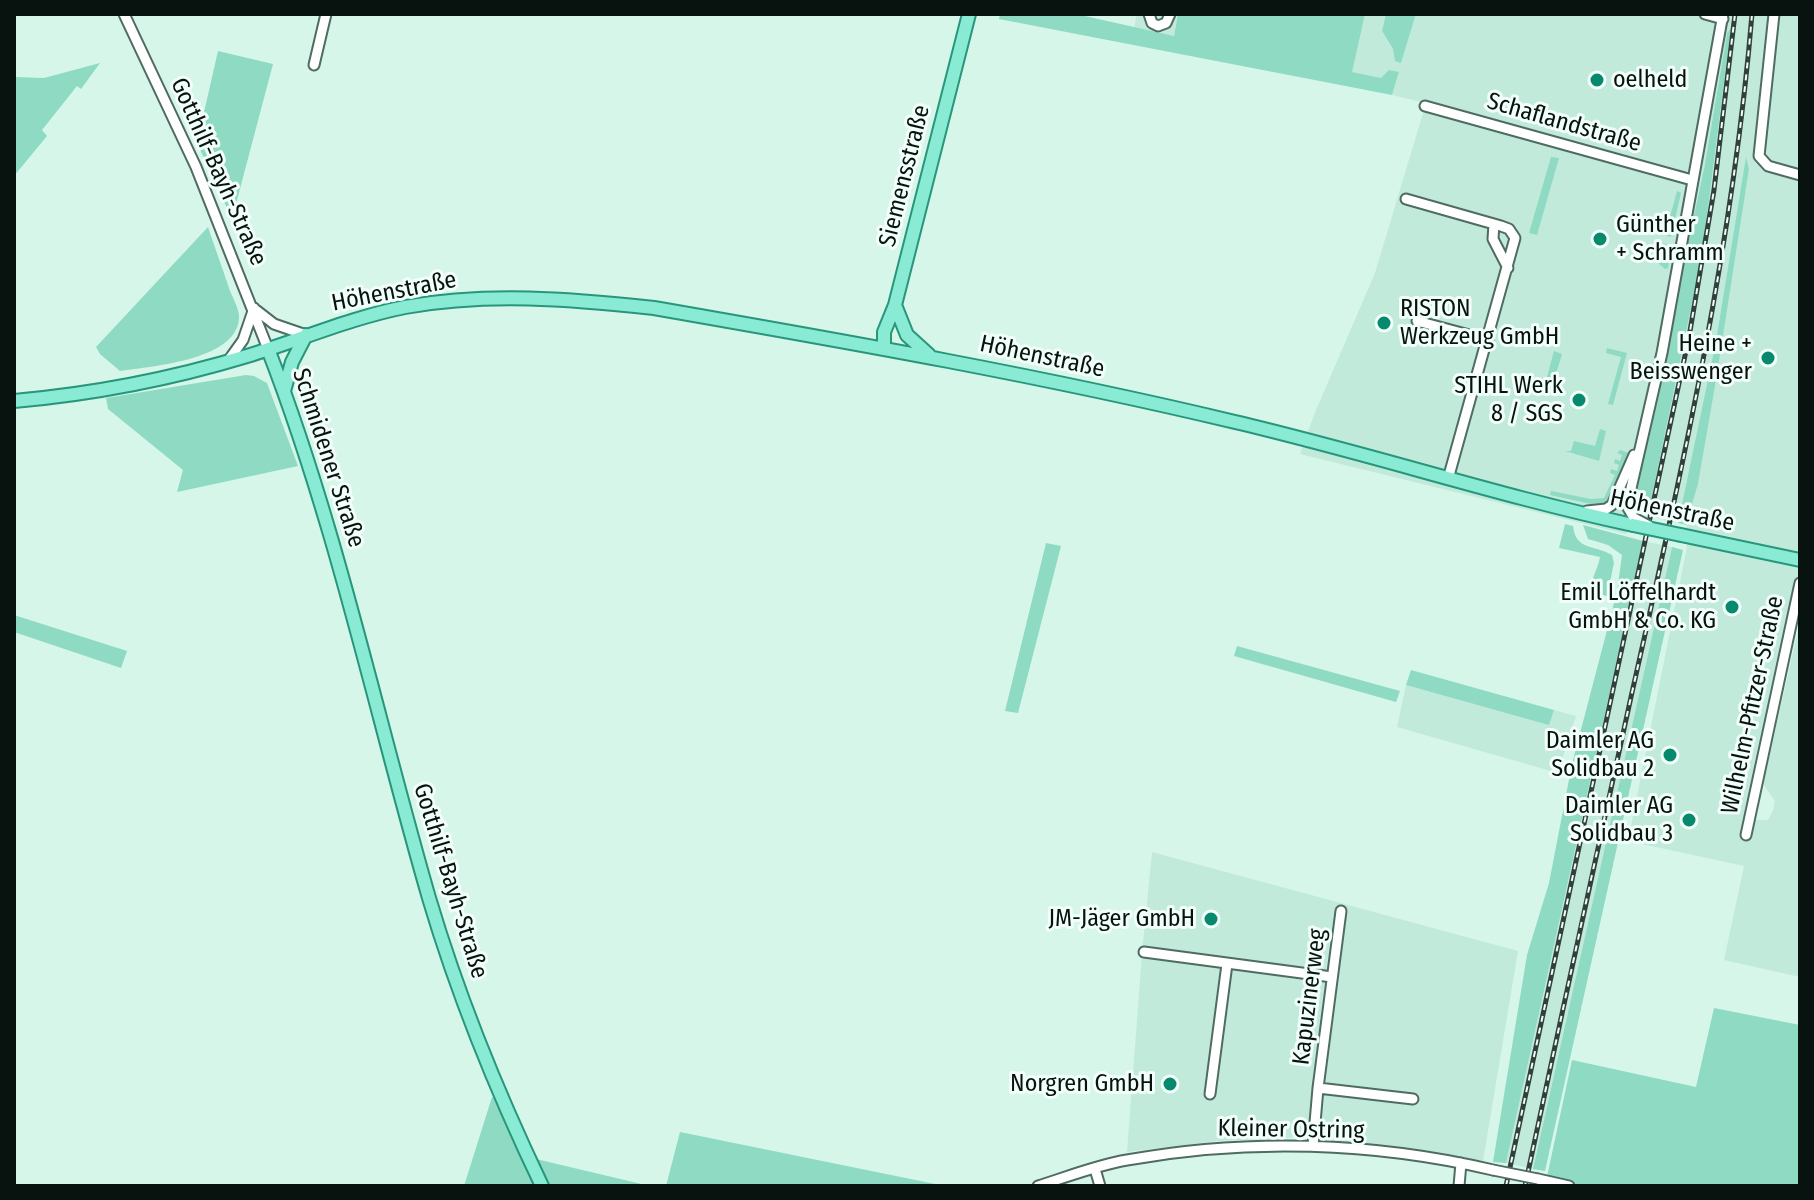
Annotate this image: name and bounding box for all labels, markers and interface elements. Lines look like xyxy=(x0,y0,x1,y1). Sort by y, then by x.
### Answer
place label: oelheld xyxy=(1613,66,1687,94)
marker: oelheld xyxy=(1588,71,1606,89)
street label: Gotthilf-Bayh-Straße xyxy=(164,74,272,270)
street label: Schaflandstraße xyxy=(1484,87,1644,159)
street label: Siemensstraße xyxy=(873,102,937,250)
place label: Günther + Schramm xyxy=(1616,211,1724,267)
marker: Günther + Schramm xyxy=(1591,230,1609,248)
street label: Höhenstraße xyxy=(329,266,459,318)
place label: RISTON Werkzeug GmbH xyxy=(1400,295,1559,351)
marker: RISTON Werkzeug GmbH xyxy=(1375,314,1393,332)
street label: Höhenstraße xyxy=(977,330,1107,384)
place label: Heine + Beisswenger xyxy=(1630,330,1752,386)
marker: Heine + Beisswenger xyxy=(1759,349,1777,367)
street label: Schmidener Straße xyxy=(286,365,370,551)
place label: STIHL Werk 8 / SGS xyxy=(1454,372,1563,428)
marker: STIHL Werk 8 / SGS xyxy=(1570,391,1588,409)
street label: Höhenstraße xyxy=(1607,484,1737,538)
place label: Emil Löffelhardt GmbH & Co. KG xyxy=(1560,579,1716,635)
street label: Wilhelm-Pfitzer-Straße xyxy=(1716,593,1790,817)
marker: Emil Löffelhardt GmbH & Co. KG xyxy=(1723,598,1741,616)
place label: Daimler AG Solidbau 2 xyxy=(1546,727,1654,783)
marker: Daimler AG Solidbau 2 xyxy=(1661,746,1679,764)
street label: Gotthilf-Bayh-Straße xyxy=(407,780,493,982)
place label: Daimler AG Solidbau 3 xyxy=(1565,792,1673,848)
marker: Daimler AG Solidbau 3 xyxy=(1680,811,1698,829)
place label: JM-Jäger GmbH xyxy=(1048,905,1195,933)
marker: JM-Jäger GmbH xyxy=(1202,910,1220,928)
street label: Kapuzinerweg xyxy=(1287,927,1333,1067)
place label: Norgren GmbH xyxy=(1010,1070,1154,1098)
marker: Norgren GmbH xyxy=(1161,1075,1179,1093)
street label: Kleiner Ostring xyxy=(1217,1114,1365,1146)

